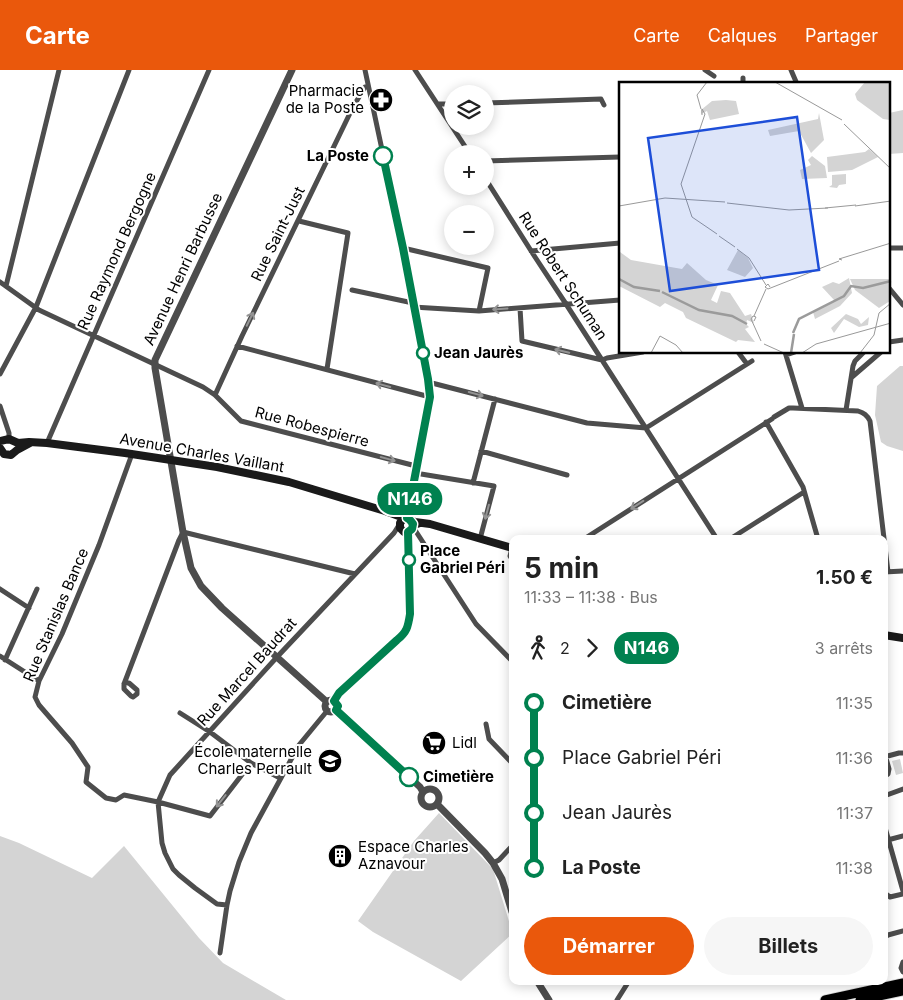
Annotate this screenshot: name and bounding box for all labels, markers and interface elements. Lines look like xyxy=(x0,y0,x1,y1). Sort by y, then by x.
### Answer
text: Carte xyxy=(25,21,90,50)
text: Carte xyxy=(633,25,680,46)
text: Calques xyxy=(708,25,777,46)
text: Partager xyxy=(805,25,878,46)
place label: Pharmacie de la Poste xyxy=(286,81,364,117)
inset map xyxy=(619,82,890,354)
map controls xyxy=(444,85,494,255)
button: layers xyxy=(444,85,494,135)
pharmacy icon: Pharmacie de la Poste xyxy=(368,87,394,113)
button: + xyxy=(444,145,494,195)
place label: La Poste xyxy=(307,146,369,165)
marker: La Poste xyxy=(373,146,393,166)
street label: Rue Raymond Bergogne xyxy=(73,169,160,333)
street label: Rue Saint-Just xyxy=(246,183,309,284)
street label: Avenue Henri Barbusse xyxy=(139,189,226,348)
button: − xyxy=(444,205,494,255)
street label: Rue Robert Schuman xyxy=(515,208,612,343)
one-way arrow xyxy=(493,305,509,314)
one-way arrow xyxy=(245,312,255,327)
place label: Jean Jaurès xyxy=(434,343,523,362)
marker: Jean Jaurès xyxy=(416,346,430,360)
one-way arrow xyxy=(555,346,571,355)
one-way arrow xyxy=(375,379,391,389)
one-way arrow xyxy=(467,390,483,400)
street label: Rue Robespierre xyxy=(253,402,371,451)
street label: Avenue Charles Vaillant xyxy=(118,429,286,476)
one-way arrow xyxy=(380,455,396,465)
line badge: N146 xyxy=(375,483,445,515)
text: N146 xyxy=(387,488,433,509)
one-way arrow xyxy=(630,500,644,510)
one-way arrow xyxy=(482,504,492,520)
place label: Place Gabriel Péri xyxy=(420,541,505,577)
street label: Rue Stanislas Bance xyxy=(19,545,92,685)
text: 5 min xyxy=(524,551,599,585)
marker: Place Gabriel Péri xyxy=(402,553,416,567)
text: 1.50 € xyxy=(816,566,873,589)
text: 11:33 – 11:38 · Bus xyxy=(524,587,658,607)
street label: Rue Marcel Baudrat xyxy=(193,613,300,730)
icon: walk xyxy=(524,634,552,662)
icon: forward xyxy=(578,634,606,662)
text: N146 xyxy=(624,637,669,658)
text: 2 xyxy=(560,638,570,658)
text: 3 arrêts xyxy=(815,638,873,658)
text: Cimetière xyxy=(562,691,652,714)
text: 11:35 xyxy=(836,693,873,713)
supermarket icon: Lidl xyxy=(421,730,447,756)
place label: Lidl xyxy=(452,733,477,752)
place label: École maternelle Charles Perrault xyxy=(194,742,312,778)
text: Place Gabriel Péri xyxy=(562,746,721,769)
school or university icon: École maternelle Charles Perrault xyxy=(317,748,343,774)
text: 11:36 xyxy=(836,748,873,768)
marker: Cimetière xyxy=(399,767,419,787)
place label: Cimetière xyxy=(423,767,494,786)
one-way arrow xyxy=(216,794,226,808)
text: Jean Jaurès xyxy=(562,801,672,824)
text: 11:37 xyxy=(836,803,873,823)
place label: Espace Charles Aznavour xyxy=(358,837,469,873)
building icon: Espace Charles Aznavour xyxy=(327,843,353,869)
text: La Poste xyxy=(562,856,641,879)
text: 11:38 xyxy=(836,858,873,878)
button: Démarrer xyxy=(524,917,694,975)
button: Billets xyxy=(704,917,873,975)

